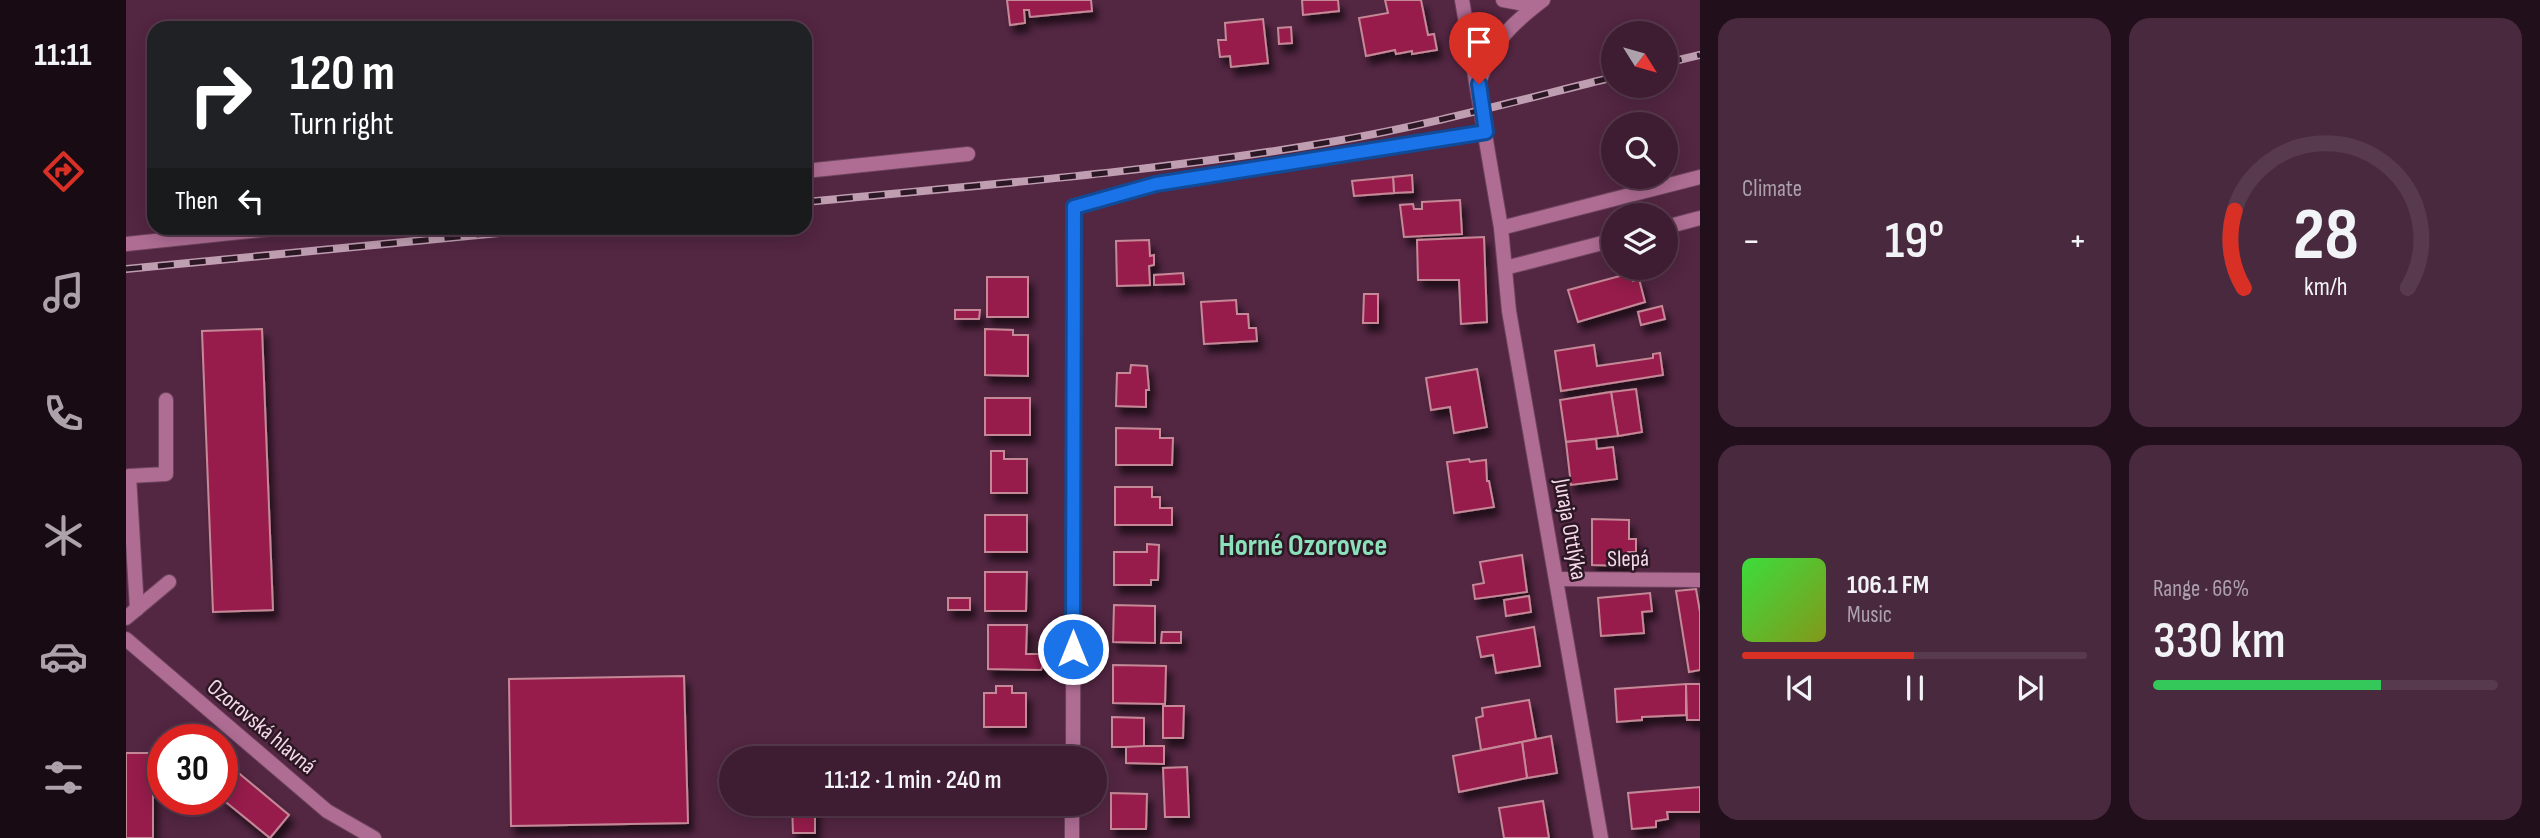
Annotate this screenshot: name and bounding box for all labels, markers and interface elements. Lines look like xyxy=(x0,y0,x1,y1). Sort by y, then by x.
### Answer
pin xyxy=(1449,12.0,1509,84)
north arrow xyxy=(1601,21,1678,98)
map controls xyxy=(1601,21,1678,280)
icon: arrive xyxy=(1460,23,1498,61)
text: 11:11 xyxy=(34,36,92,75)
text: 120 m xyxy=(290,45,395,104)
icon: right xyxy=(175,49,266,140)
text: Turn right xyxy=(290,105,394,144)
button: search xyxy=(1601,112,1678,189)
icon: directions xyxy=(39,147,88,196)
text: Climate xyxy=(1742,175,1802,203)
icon: left xyxy=(232,182,270,220)
text: Then xyxy=(175,186,218,217)
text: 28 xyxy=(2292,193,2359,281)
button: layers xyxy=(1601,203,1678,280)
text: 19° xyxy=(1885,210,1944,273)
text: − xyxy=(1742,219,1761,264)
text: + xyxy=(2068,219,2087,264)
icon: music xyxy=(39,268,88,317)
text: km/h xyxy=(2304,272,2347,303)
icon: phone xyxy=(39,389,88,438)
street label: Juraja Ottlýka xyxy=(1547,475,1593,582)
icon: climate xyxy=(39,511,88,560)
district label: Horné Ozorovce xyxy=(1219,528,1387,564)
street label: Slepá xyxy=(1607,545,1649,573)
text: 106.1 FM xyxy=(1847,570,1929,601)
text: Range · 66% xyxy=(2153,575,2249,603)
text: Music xyxy=(1847,601,1892,629)
text: 330 km xyxy=(2153,610,2286,673)
position arrow xyxy=(1036,612,1110,686)
icon: car xyxy=(39,632,88,681)
icon: previous xyxy=(1781,669,1819,707)
icon: pause xyxy=(1896,669,1934,707)
icon: next xyxy=(2011,669,2049,707)
street label: Ozorovská hlavná xyxy=(201,673,321,780)
speed limit sign: 30 xyxy=(147,724,238,815)
icon: filters xyxy=(39,753,88,802)
text: 11:12 · 1 min · 240 m xyxy=(825,765,1001,796)

